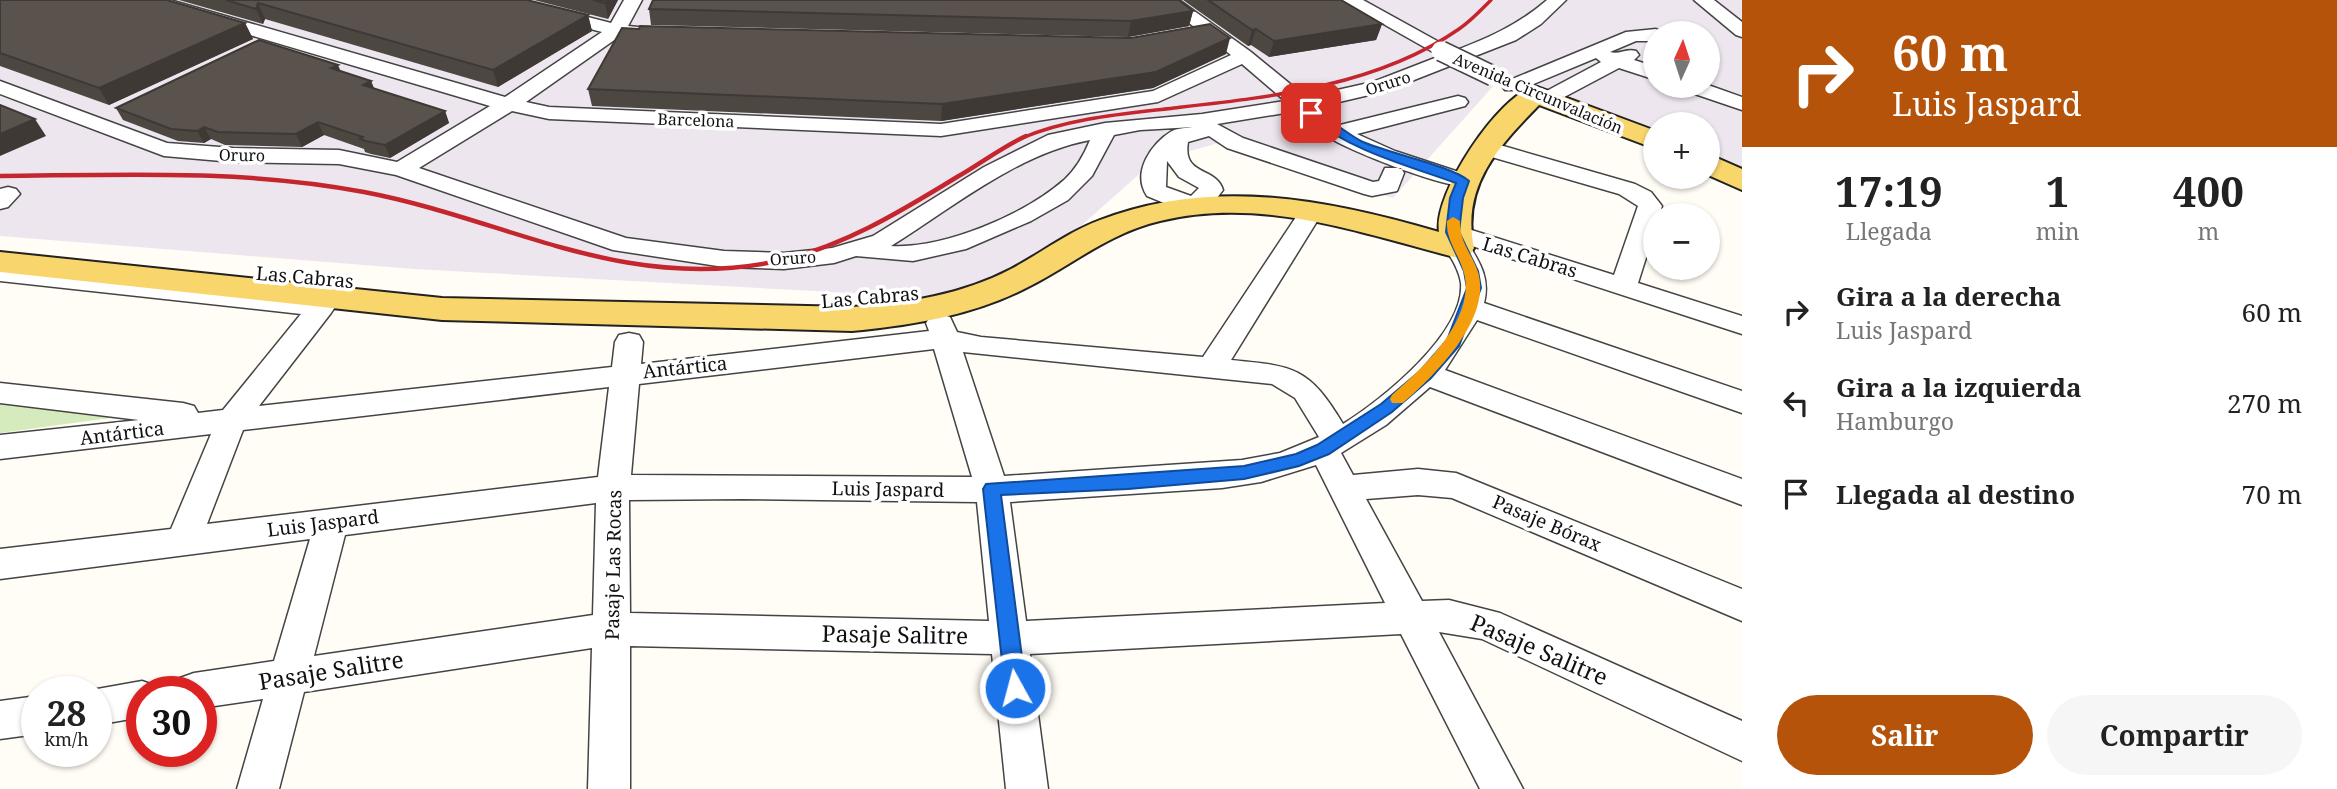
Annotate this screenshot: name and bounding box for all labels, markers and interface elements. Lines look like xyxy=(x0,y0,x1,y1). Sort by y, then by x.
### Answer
text: 60 m xyxy=(1892,19,2008,85)
north arrow xyxy=(1643,21,1720,98)
map controls xyxy=(1643,21,1720,280)
icon: right xyxy=(1777,28,1868,119)
street label: Avenida Circunvalación xyxy=(1450,47,1626,139)
street label: Oruro xyxy=(1363,65,1413,101)
text: Luis Jaspard xyxy=(1892,82,2082,125)
pin xyxy=(1281,83,1341,143)
icon: arrive xyxy=(1292,94,1330,132)
street label: Barcelona xyxy=(657,108,735,132)
button: + xyxy=(1643,112,1720,189)
street label: Oruro xyxy=(219,144,265,166)
text: 17:19 xyxy=(1835,162,1943,219)
text: 1 xyxy=(2046,162,2070,219)
text: 400 xyxy=(2173,162,2244,219)
button: − xyxy=(1643,203,1720,280)
text: Llegada xyxy=(1846,215,1932,247)
text: min xyxy=(2036,215,2080,247)
text: m xyxy=(2197,215,2219,247)
street label: Las Cabras xyxy=(1479,230,1581,284)
street label: Oruro xyxy=(769,245,817,271)
street label: Las Cabras xyxy=(255,260,355,294)
text: Gira a la derecha xyxy=(1836,278,2061,314)
street label: Las Cabras xyxy=(820,280,920,314)
icon: right xyxy=(1777,293,1815,331)
text: 60 m xyxy=(2242,294,2302,330)
text: Luis Jaspard xyxy=(1836,314,1972,346)
street label: Antártica xyxy=(641,350,729,384)
text: Gira a la izquierda xyxy=(1836,369,2082,405)
icon: left xyxy=(1777,384,1815,422)
text: 270 m xyxy=(2227,385,2302,421)
text: Hamburgo xyxy=(1836,405,1954,437)
street label: Antártica xyxy=(78,415,166,451)
street label: Luis Jaspard xyxy=(832,475,945,503)
icon: arrive xyxy=(1777,475,1815,513)
text: Llegada al destino xyxy=(1836,476,2075,512)
text: 70 m xyxy=(2242,476,2302,512)
street label: Pasaje Bórax xyxy=(1489,488,1605,558)
street label: Pasaje Las Rocas xyxy=(599,490,627,640)
street label: Luis Jaspard xyxy=(266,503,381,543)
street label: Pasaje Salitre xyxy=(1466,606,1613,692)
street label: Pasaje Salitre xyxy=(821,617,969,651)
street label: Pasaje Salitre xyxy=(256,643,406,697)
position arrow xyxy=(978,651,1052,725)
speed limit sign: 30 xyxy=(126,676,217,767)
text: 28 xyxy=(47,689,86,736)
button: Salir xyxy=(1777,695,2033,775)
button: Compartir xyxy=(2047,695,2302,775)
text: km/h xyxy=(44,727,89,751)

